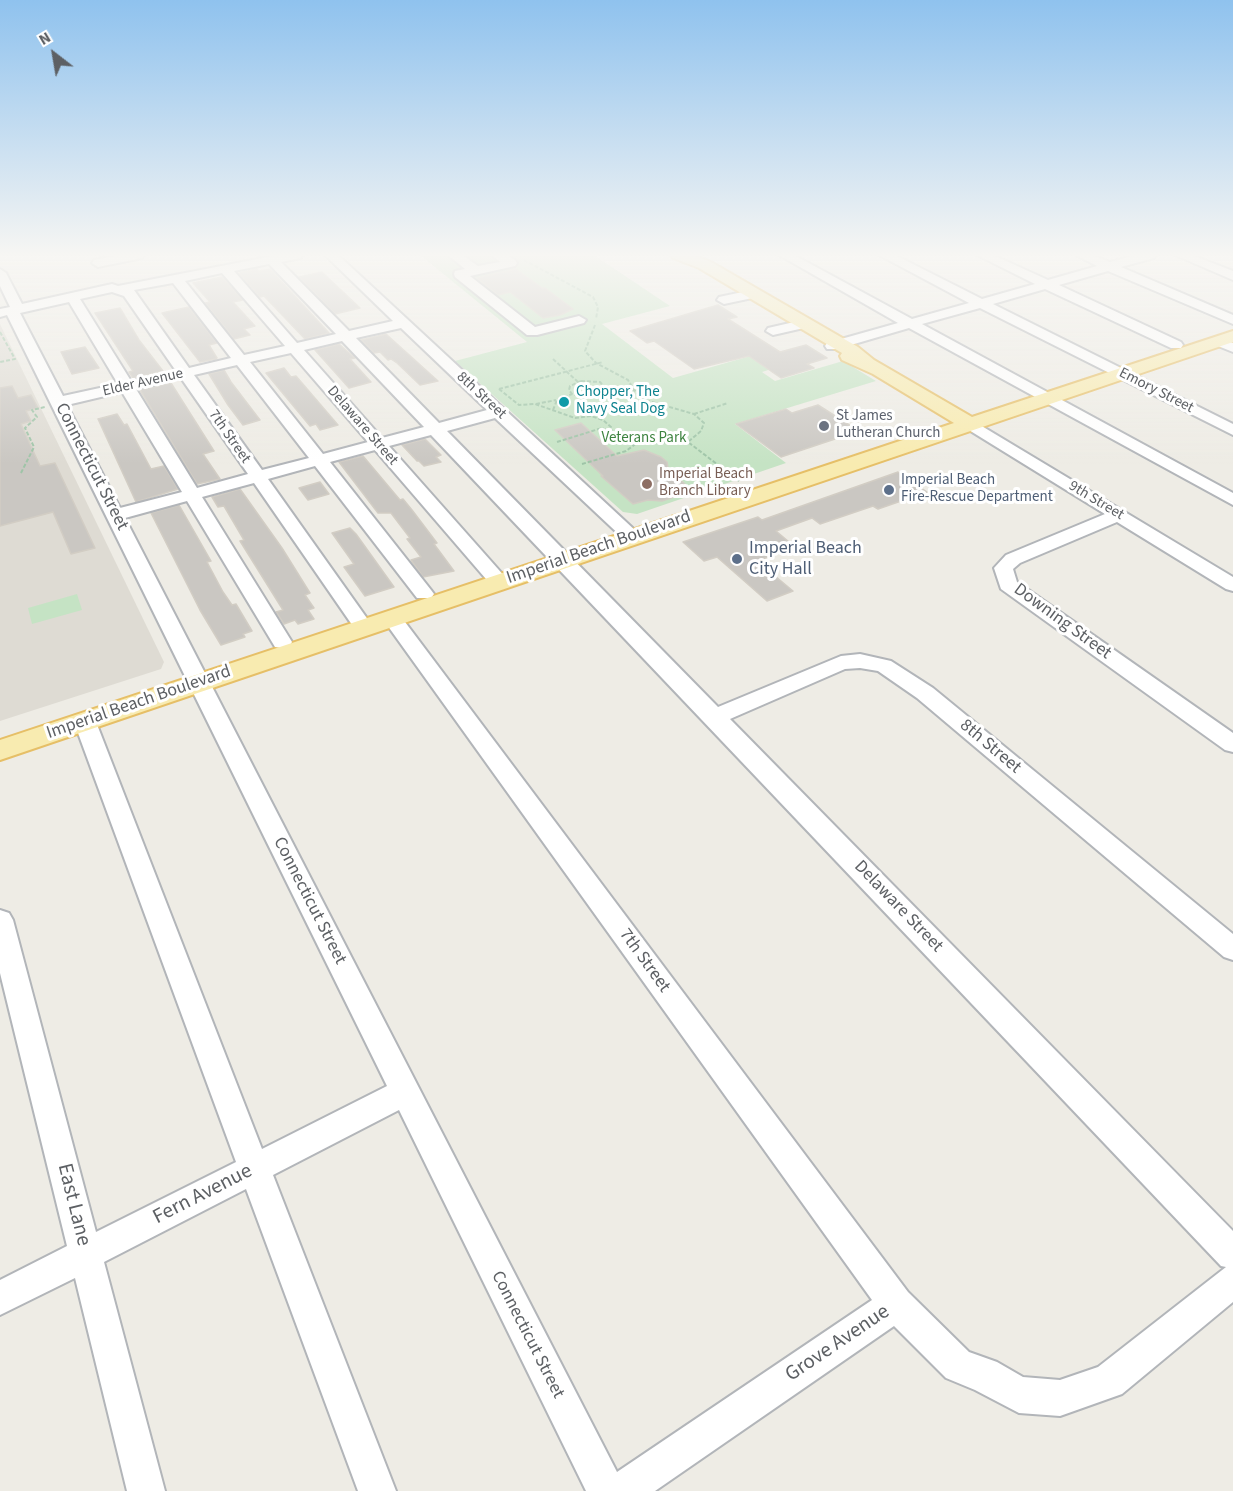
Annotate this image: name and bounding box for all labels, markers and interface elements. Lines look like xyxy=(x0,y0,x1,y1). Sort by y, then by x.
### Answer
north arrow xyxy=(24,24,84,84)
text: N xyxy=(34,26,55,51)
street label: Emory Street xyxy=(1116,364,1196,418)
street label: Elder Avenue xyxy=(101,365,185,401)
street label: 8th Street xyxy=(452,369,510,423)
street label: Delaware Street xyxy=(323,383,401,469)
place label: Chopper, The Navy Seal Dog xyxy=(576,384,665,419)
marker: Chopper, The Navy Seal Dog xyxy=(557,395,571,409)
street label: Connecticut Street xyxy=(50,400,132,534)
street label: 7th Street xyxy=(204,407,254,467)
place label: St James Lutheran Church xyxy=(836,408,941,443)
marker: St James Lutheran Church xyxy=(817,419,831,433)
park label: Veterans Park xyxy=(601,430,687,448)
place label: Imperial Beach Branch Library xyxy=(659,466,753,501)
place label: Imperial Beach Fire-Rescue Department xyxy=(901,472,1053,507)
marker: Imperial Beach Branch Library xyxy=(640,477,654,491)
street label: 9th Street xyxy=(1065,478,1127,524)
marker: Imperial Beach Fire-Rescue Department xyxy=(882,483,896,497)
street label: Imperial Beach Boulevard xyxy=(504,506,694,590)
place label: Imperial Beach City Hall xyxy=(749,538,862,580)
marker: Imperial Beach City Hall xyxy=(730,552,744,566)
street label: Downing Street xyxy=(1009,579,1115,665)
street label: Imperial Beach Boulevard xyxy=(44,661,234,745)
street label: 8th Street xyxy=(955,715,1025,779)
street label: Connecticut Street xyxy=(268,834,350,968)
street label: Delaware Street xyxy=(849,857,947,957)
street label: 7th Street xyxy=(614,925,674,997)
street label: Fern Avenue xyxy=(149,1159,257,1231)
street label: East Lane xyxy=(51,1161,95,1249)
street label: Connecticut Street xyxy=(486,1268,568,1402)
street label: Grove Avenue xyxy=(781,1300,895,1388)

